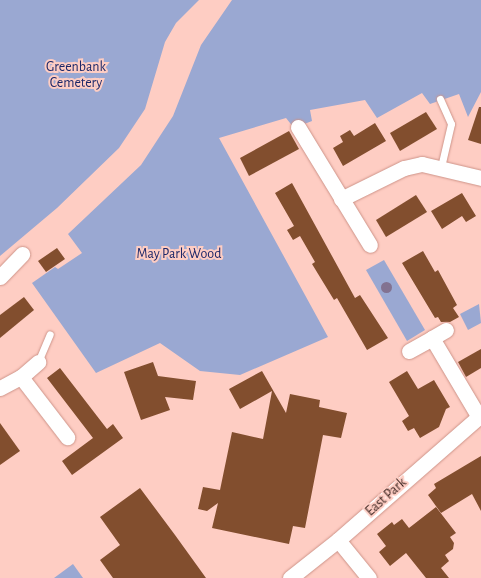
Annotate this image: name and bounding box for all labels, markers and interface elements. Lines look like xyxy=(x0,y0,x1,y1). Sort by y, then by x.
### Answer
park label: Greenbank Cemetery xyxy=(46,59,106,92)
park label: May Park Wood xyxy=(137,246,221,262)
street label: East Park xyxy=(362,474,410,520)

